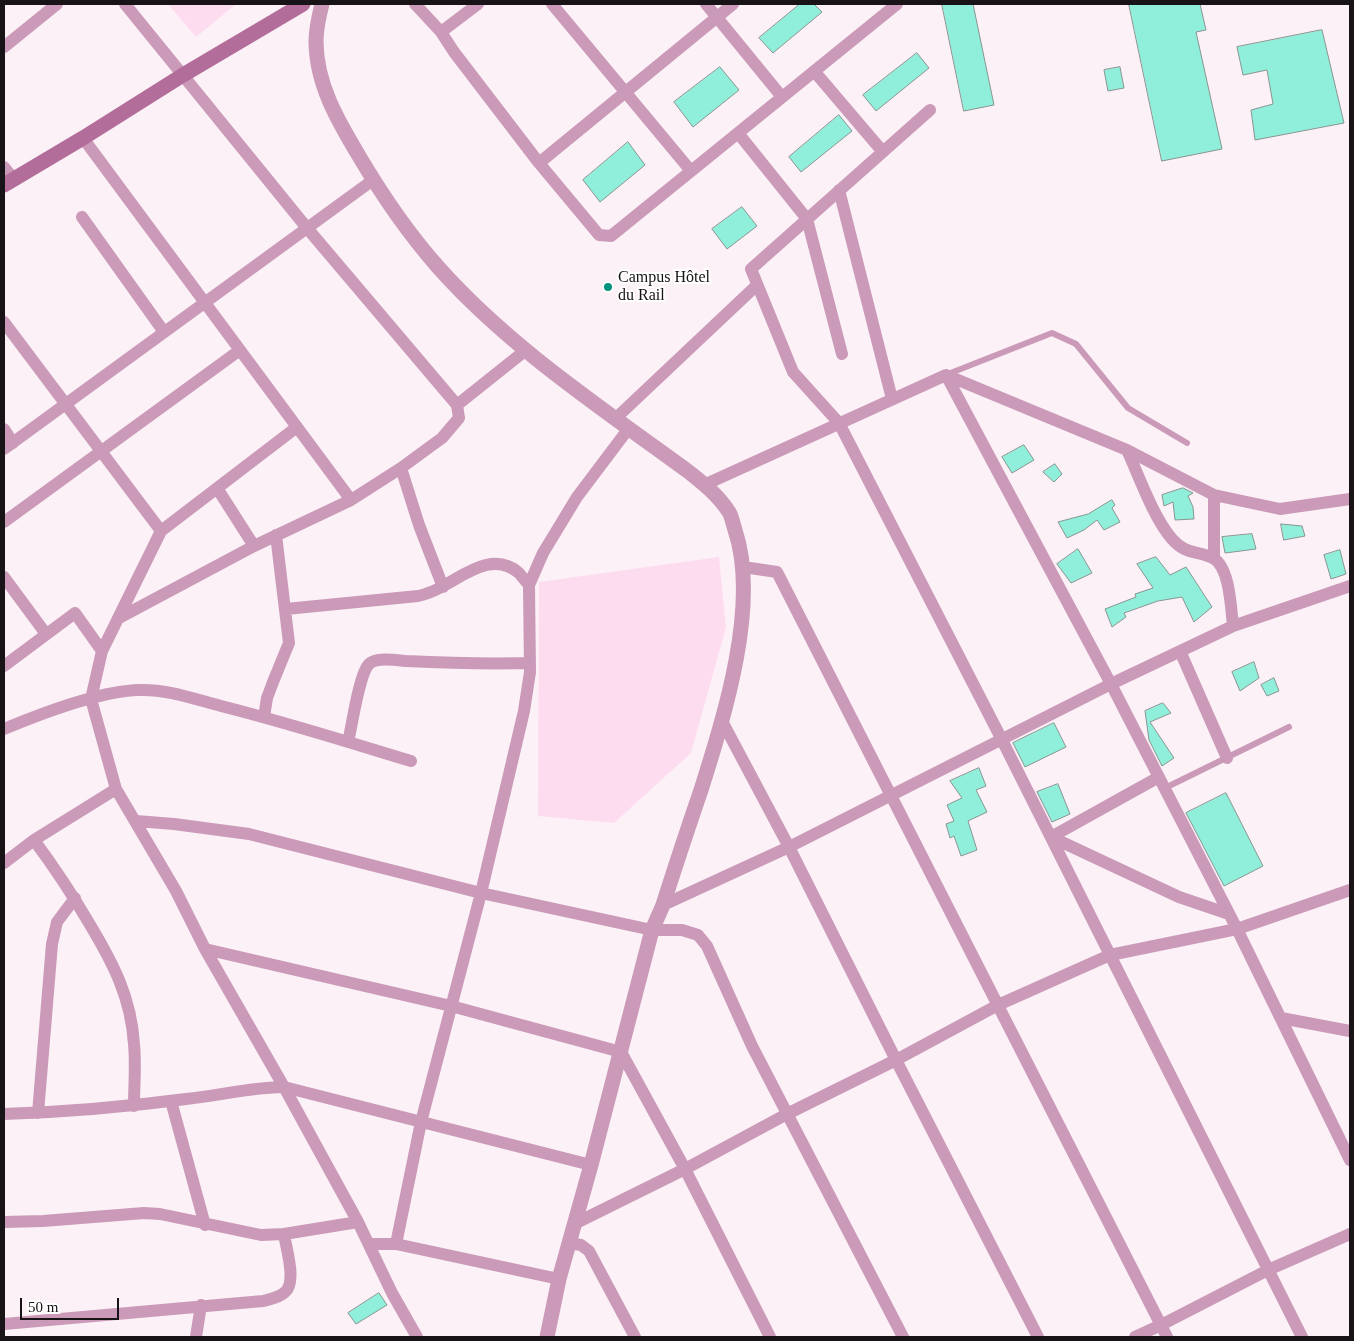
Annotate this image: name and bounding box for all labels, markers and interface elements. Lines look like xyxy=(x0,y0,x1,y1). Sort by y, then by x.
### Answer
place label: Campus Hôtel du Rail xyxy=(618,268,710,306)
marker: Campus Hôtel du Rail xyxy=(602,281,614,293)
scale bar xyxy=(22,1288,121,1320)
text: 50 m xyxy=(28,1299,58,1315)

